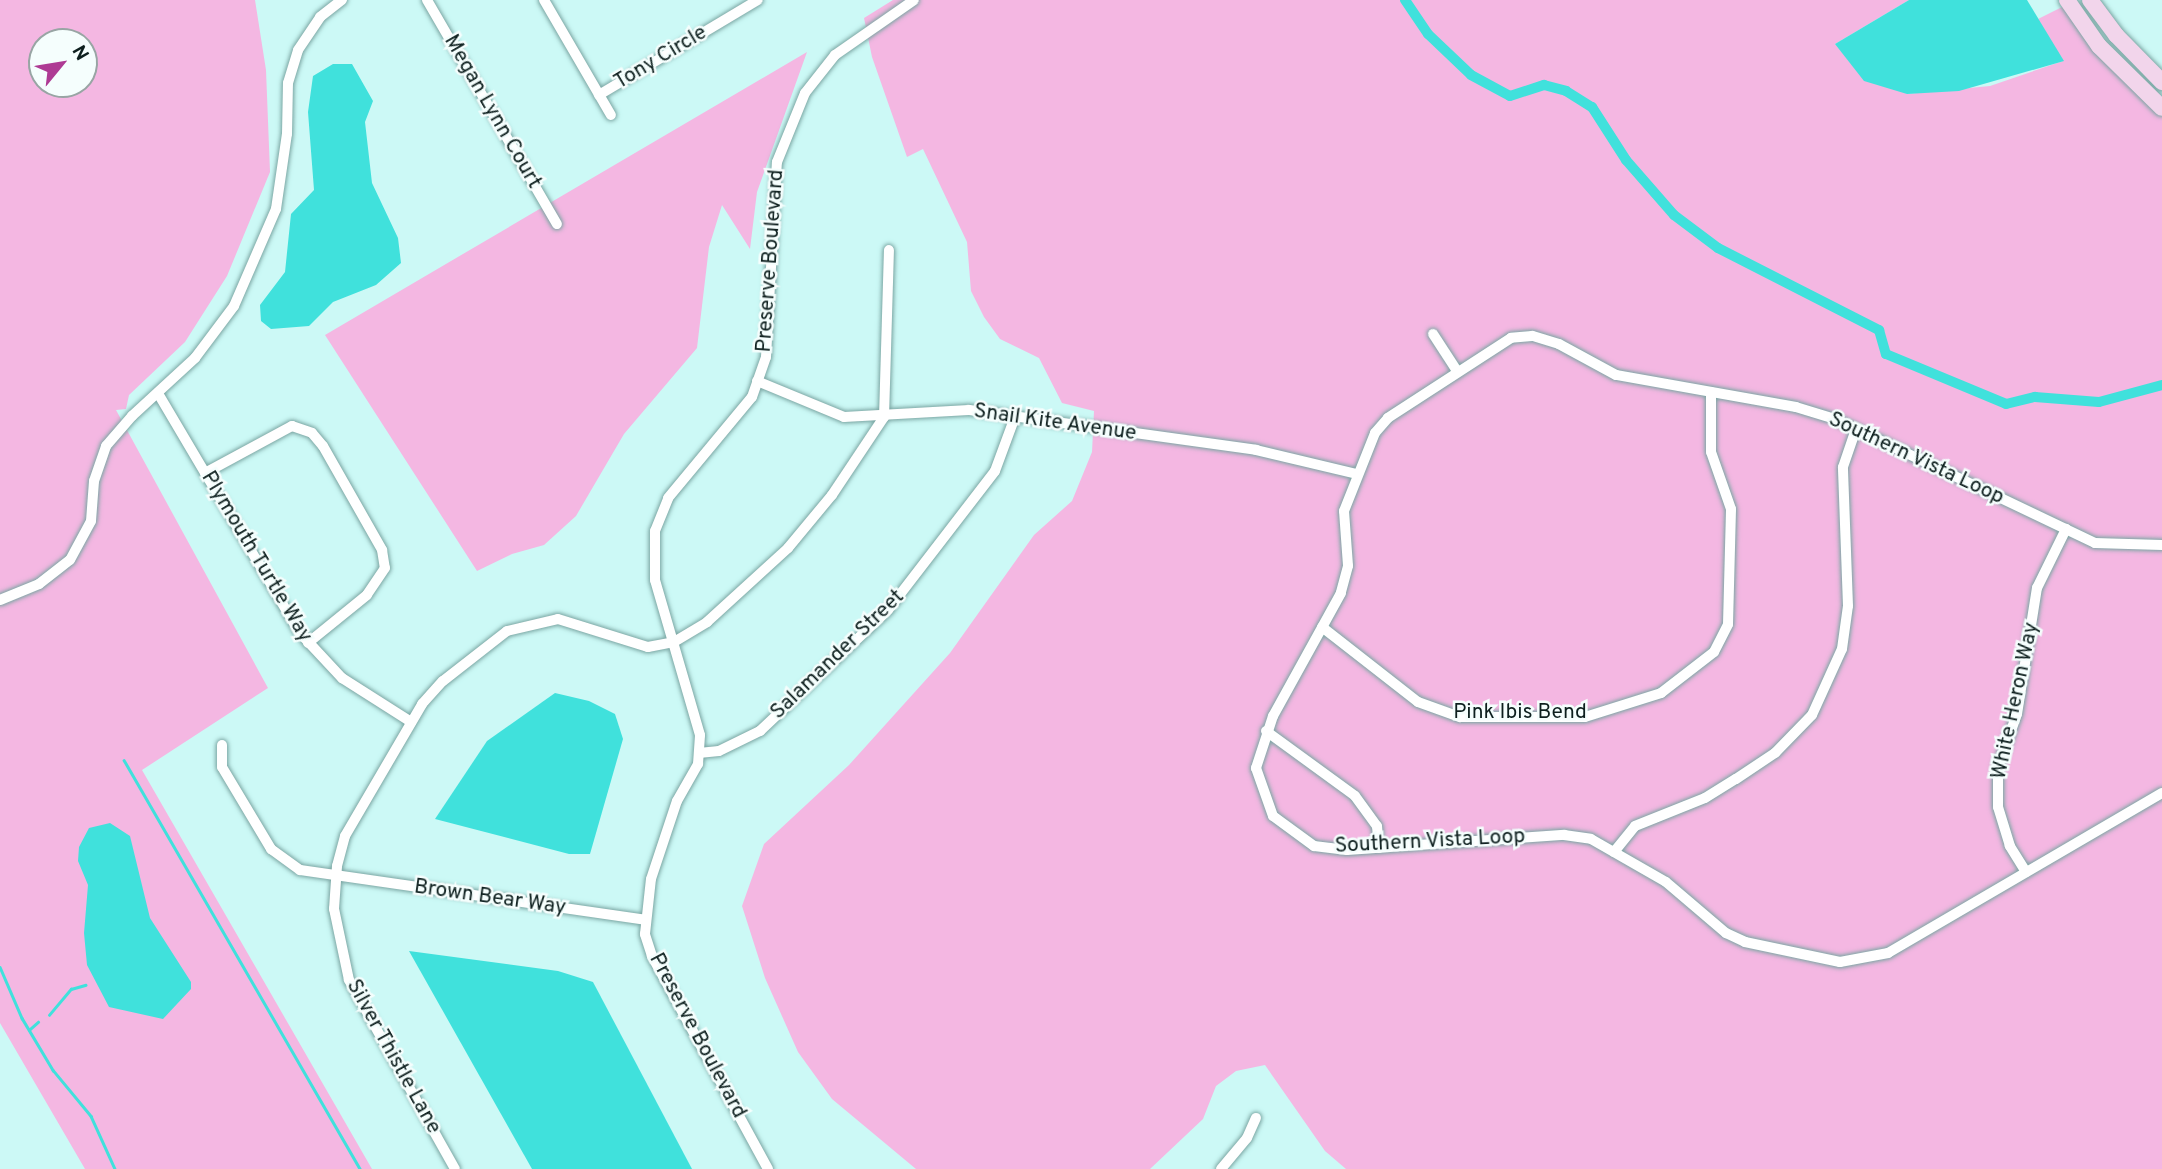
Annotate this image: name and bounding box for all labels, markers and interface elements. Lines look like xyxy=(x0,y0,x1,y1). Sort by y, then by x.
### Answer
street label: Tony Circle xyxy=(610,21,712,95)
north arrow xyxy=(28,28,98,98)
street label: Megan Lynn Court xyxy=(438,31,546,193)
text: N xyxy=(66,42,93,65)
street label: Preserve Boulevard xyxy=(752,169,790,353)
street label: Snail Kite Avenue xyxy=(972,399,1138,447)
street label: Southern Vista Loop xyxy=(1824,407,2008,511)
street label: Plymouth Turtle Way xyxy=(195,466,317,648)
street label: Salamander Street xyxy=(766,585,910,725)
street label: White Heron Way xyxy=(1987,620,2045,782)
street label: Pink Ibis Bend xyxy=(1453,700,1587,726)
street label: Southern Vista Loop xyxy=(1334,824,1526,860)
street label: Brown Bear Way xyxy=(412,875,568,921)
street label: Preserve Boulevard xyxy=(643,949,751,1123)
street label: Silver Thistle Lane xyxy=(340,975,446,1139)

